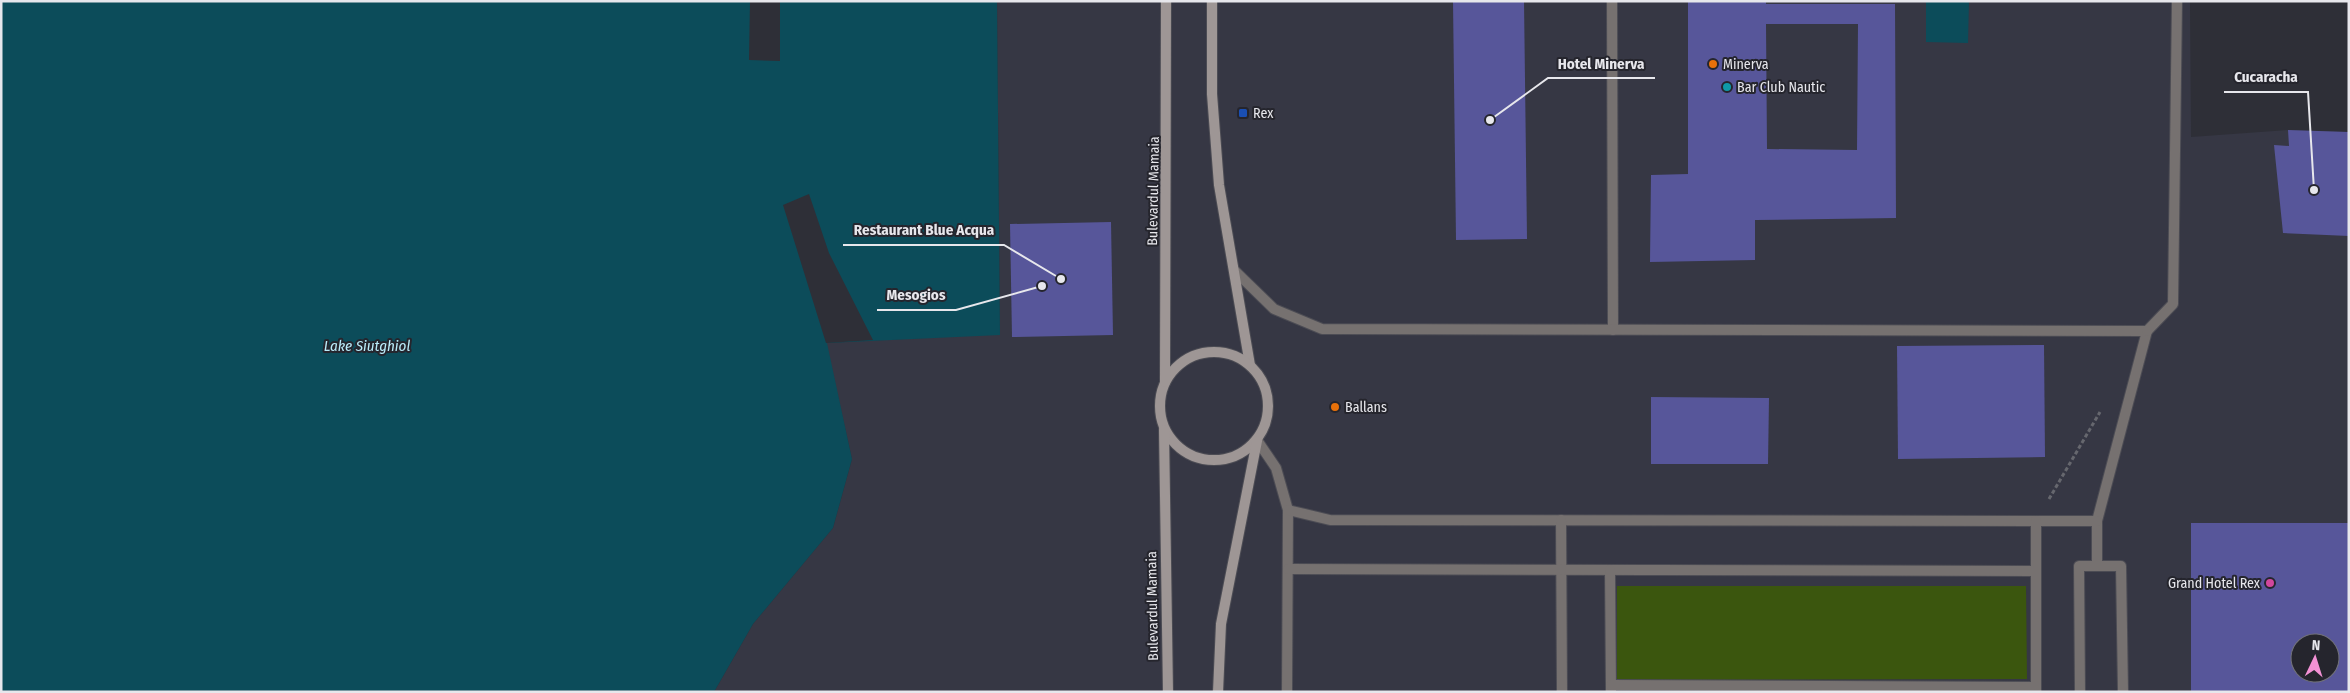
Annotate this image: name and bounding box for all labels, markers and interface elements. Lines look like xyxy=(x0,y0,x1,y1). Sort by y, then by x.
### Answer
callout: Hotel Minerva xyxy=(1548,48,1655,78)
text: Hotel Minerva xyxy=(1558,55,1645,73)
place label: Minerva xyxy=(1723,56,1769,73)
marker: Minerva xyxy=(1707,58,1719,70)
callout: Cucaracha xyxy=(2224,62,2308,92)
text: Cucaracha xyxy=(2234,68,2298,86)
place label: Bar Club Nautic xyxy=(1737,79,1825,96)
marker: Bar Club Nautic xyxy=(1721,81,1733,93)
place label: Rex xyxy=(1253,105,1274,122)
marker: Rex xyxy=(1237,107,1249,119)
street label: Bulevardul Mamaia xyxy=(1144,136,1163,246)
callout: Restaurant Blue Acqua xyxy=(843,215,1004,245)
text: Restaurant Blue Acqua xyxy=(854,221,995,239)
callout: Mesogios xyxy=(877,280,956,310)
text: Mesogios xyxy=(887,286,946,304)
water label: Lake Siutghiol xyxy=(324,337,410,355)
place label: Ballans xyxy=(1345,399,1387,416)
marker: Ballans xyxy=(1329,401,1341,413)
street label: Bulevardul Mamaia xyxy=(1143,551,1162,661)
place label: Grand Hotel Rex xyxy=(2168,575,2261,592)
marker: Grand Hotel Rex xyxy=(2264,577,2276,589)
north arrow xyxy=(2290,633,2340,683)
text: N xyxy=(2311,637,2321,654)

